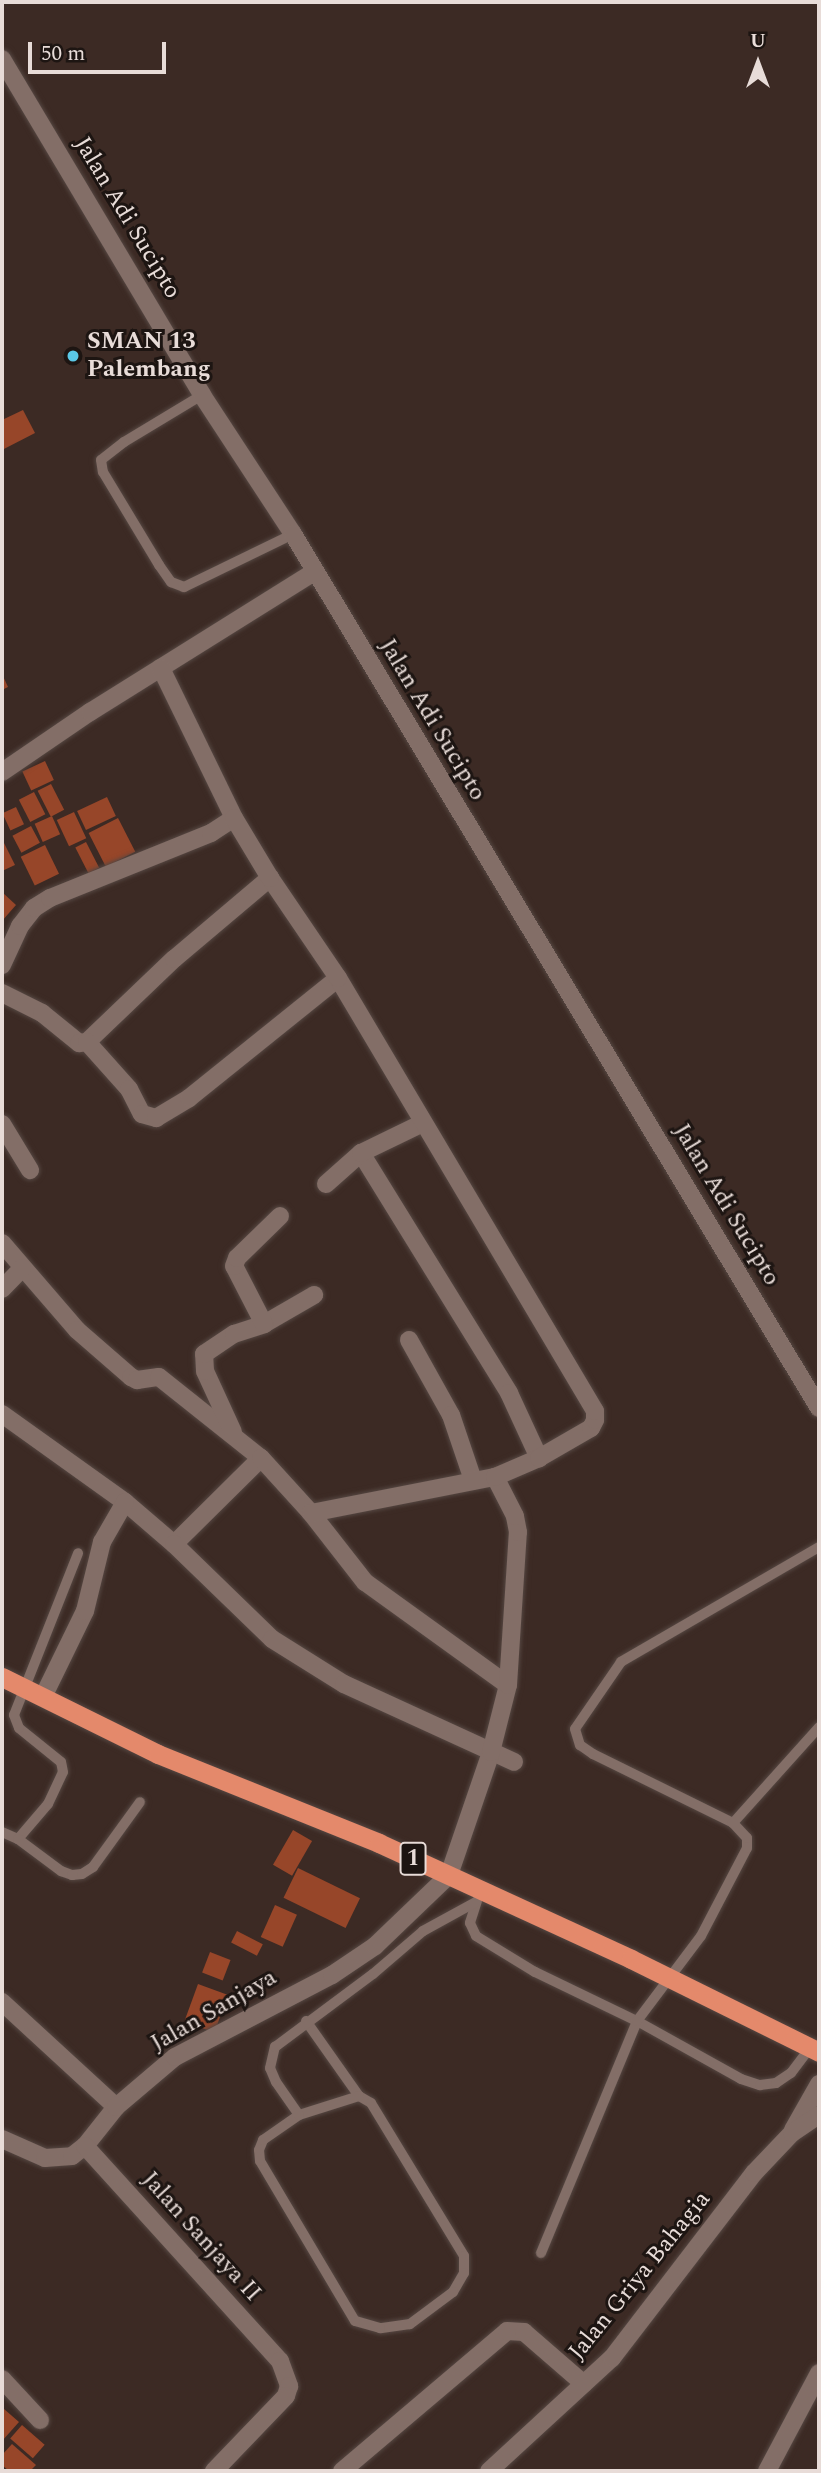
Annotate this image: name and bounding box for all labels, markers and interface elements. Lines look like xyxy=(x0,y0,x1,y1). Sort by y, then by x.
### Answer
text: U xyxy=(750,27,766,56)
scale bar xyxy=(32,28,170,72)
north arrow xyxy=(723,28,793,98)
text: 50 m xyxy=(41,38,85,70)
street label: Jalan Adi Sucipto xyxy=(67,132,187,304)
place label: SMAN 13 Palembang xyxy=(87,328,211,384)
marker: SMAN 13 Palembang xyxy=(65,348,81,364)
street label: Jalan Adi Sucipto xyxy=(372,634,492,806)
street label: Jalan Adi Sucipto xyxy=(666,1119,786,1291)
road number: 1 xyxy=(399,1840,427,1878)
street label: Jalan Sanjaya xyxy=(146,1963,282,2059)
street label: Jalan Sanjaya II xyxy=(135,2166,267,2308)
street label: Jalan Griya Bahagia xyxy=(563,2186,717,2366)

